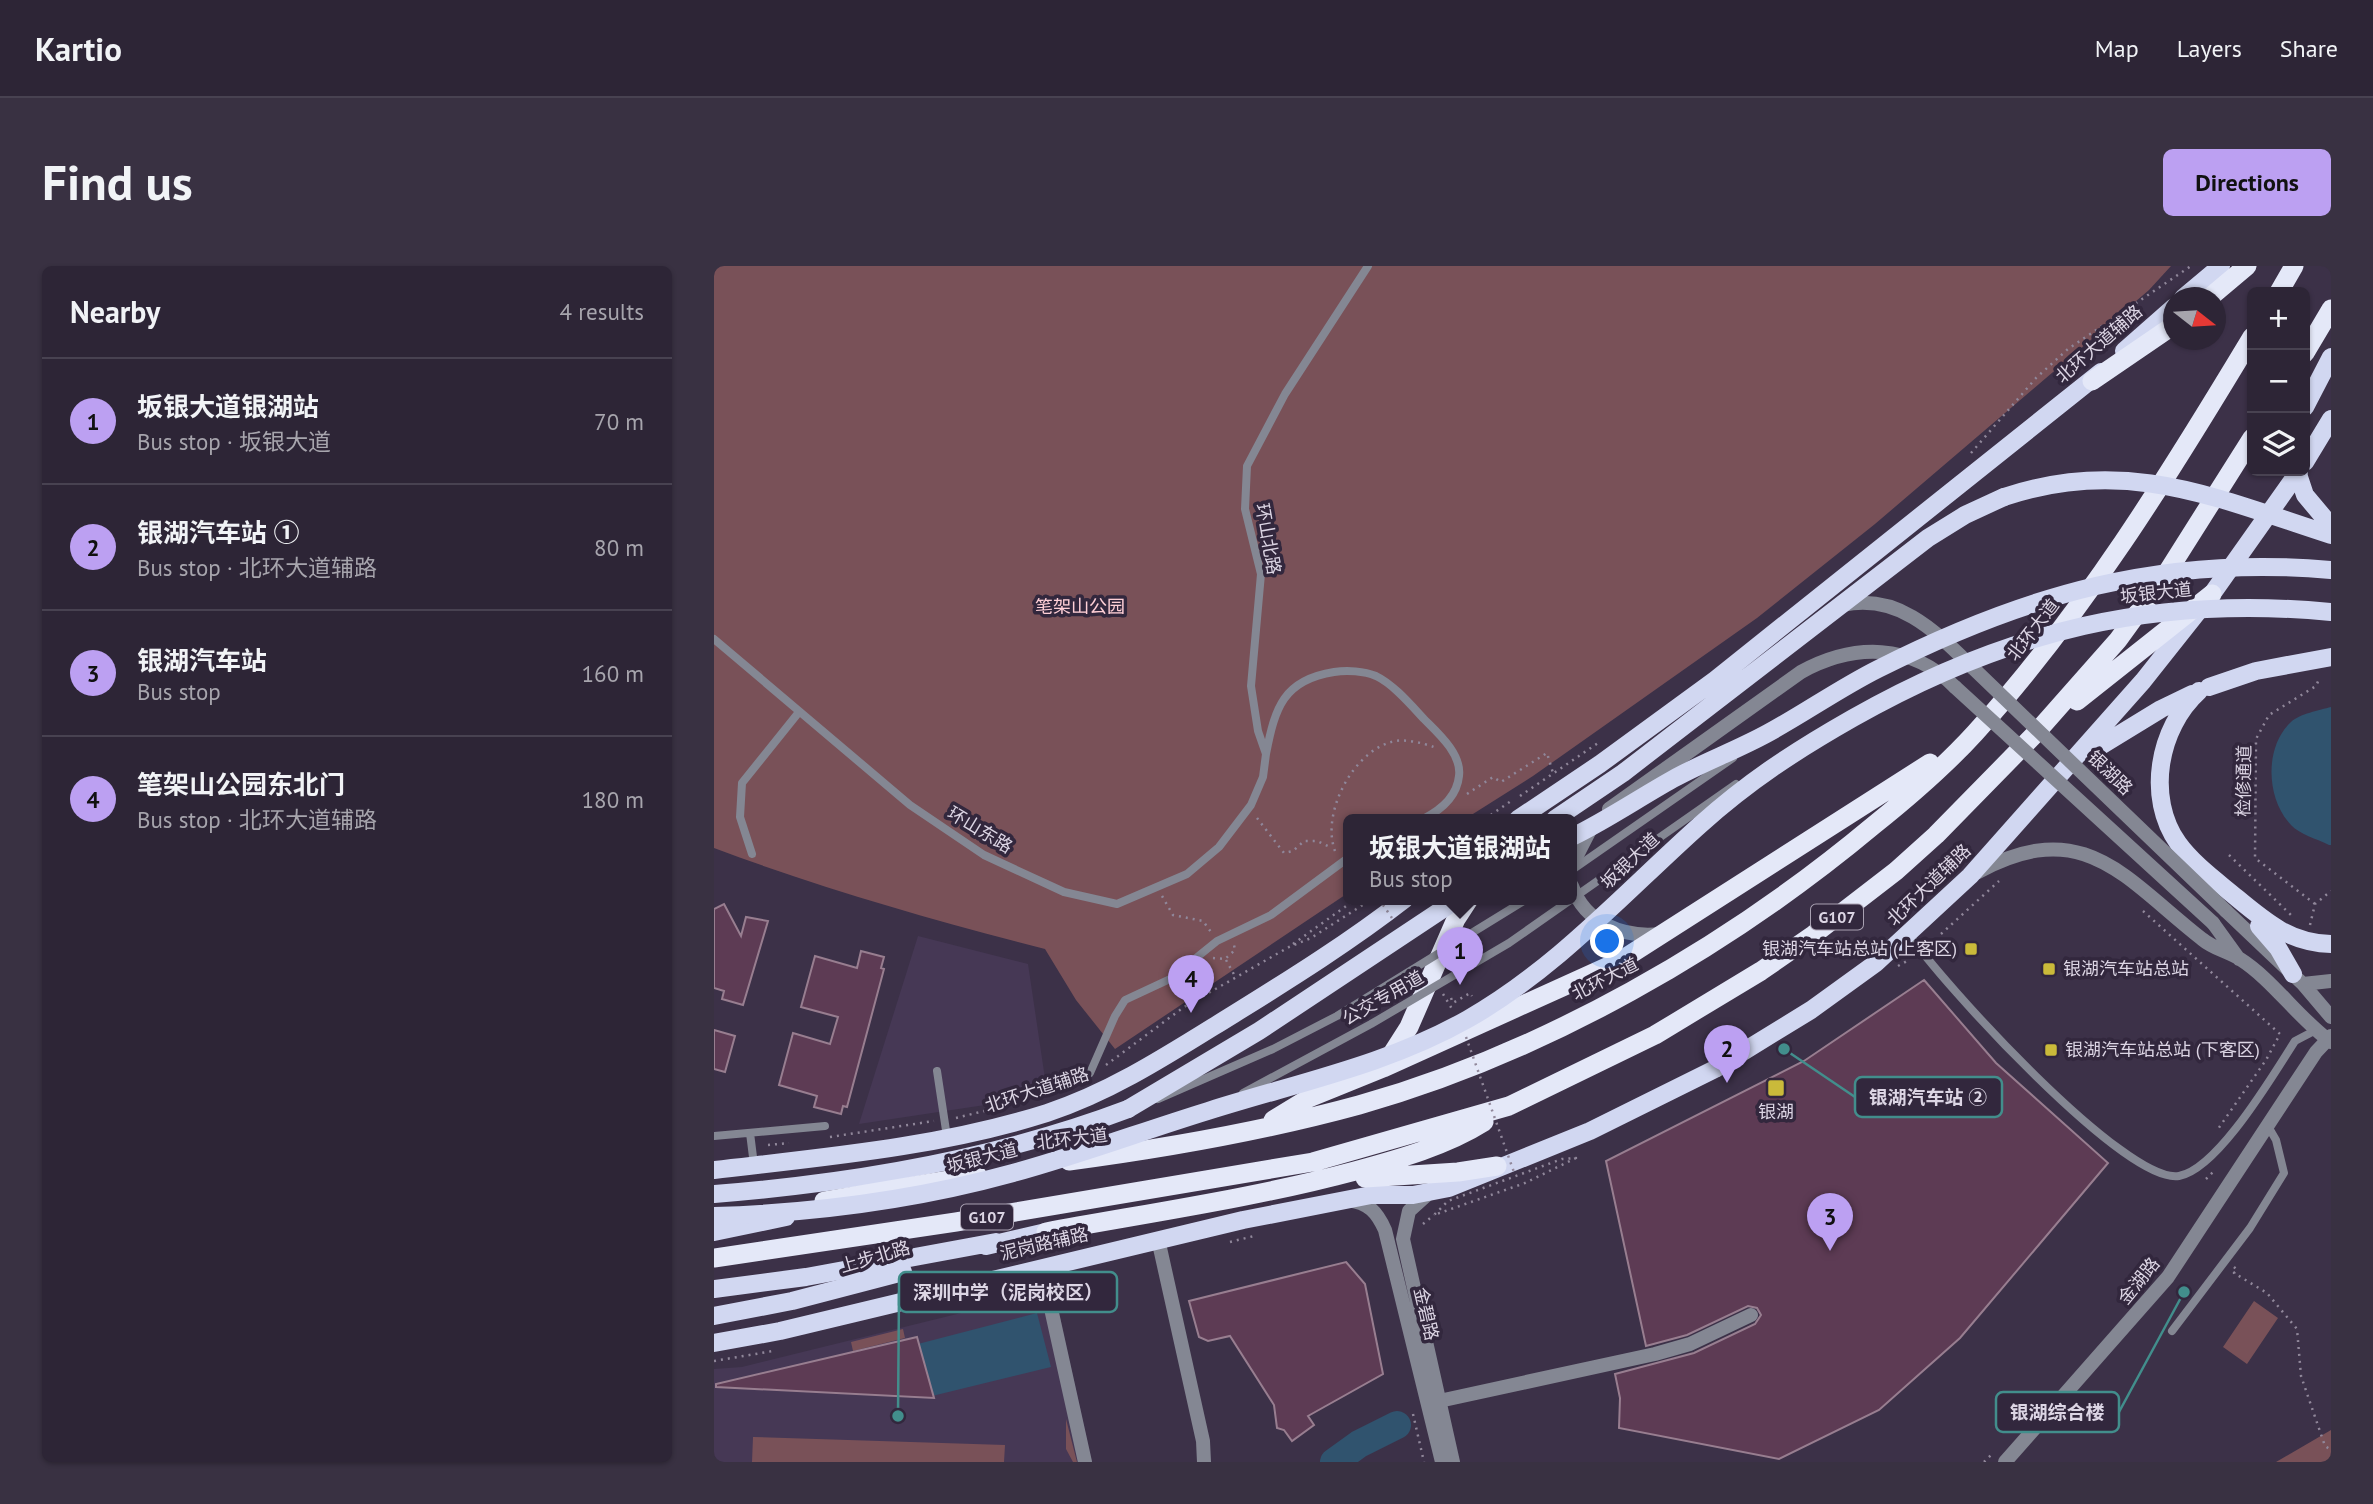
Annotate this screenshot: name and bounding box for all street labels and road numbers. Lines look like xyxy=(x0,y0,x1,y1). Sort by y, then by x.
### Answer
street label: 北环大道辅路 xyxy=(2050,300,2147,388)
street label: 环山北路 xyxy=(1251,501,1286,576)
street label: 坂银大道 xyxy=(2119,577,2193,608)
street label: 北环大道 xyxy=(2001,594,2064,665)
street label: 检修通道 xyxy=(2231,745,2256,817)
street label: 银湖路 xyxy=(2083,746,2138,800)
street label: 环山东路 xyxy=(943,801,1017,858)
street label: 坂银大道 xyxy=(1595,828,1664,894)
street label: 北环大道辅路 xyxy=(1882,839,1975,930)
road number: G107 xyxy=(1811,904,1863,930)
street label: 北环大道 xyxy=(1567,952,1642,1005)
street label: 公交专用道 xyxy=(1338,965,1427,1030)
street label: 北环大道辅路 xyxy=(982,1062,1092,1117)
street label: 北环大道 xyxy=(1035,1123,1109,1154)
street label: 坂银大道 xyxy=(944,1138,1020,1177)
road number: G107 xyxy=(961,1205,1013,1230)
street label: 泥岗路辅路 xyxy=(997,1222,1090,1265)
street label: 上步北路 xyxy=(837,1236,913,1277)
street label: 金湖路 xyxy=(2113,1252,2165,1309)
street label: 金碧路 xyxy=(1409,1285,1444,1343)

